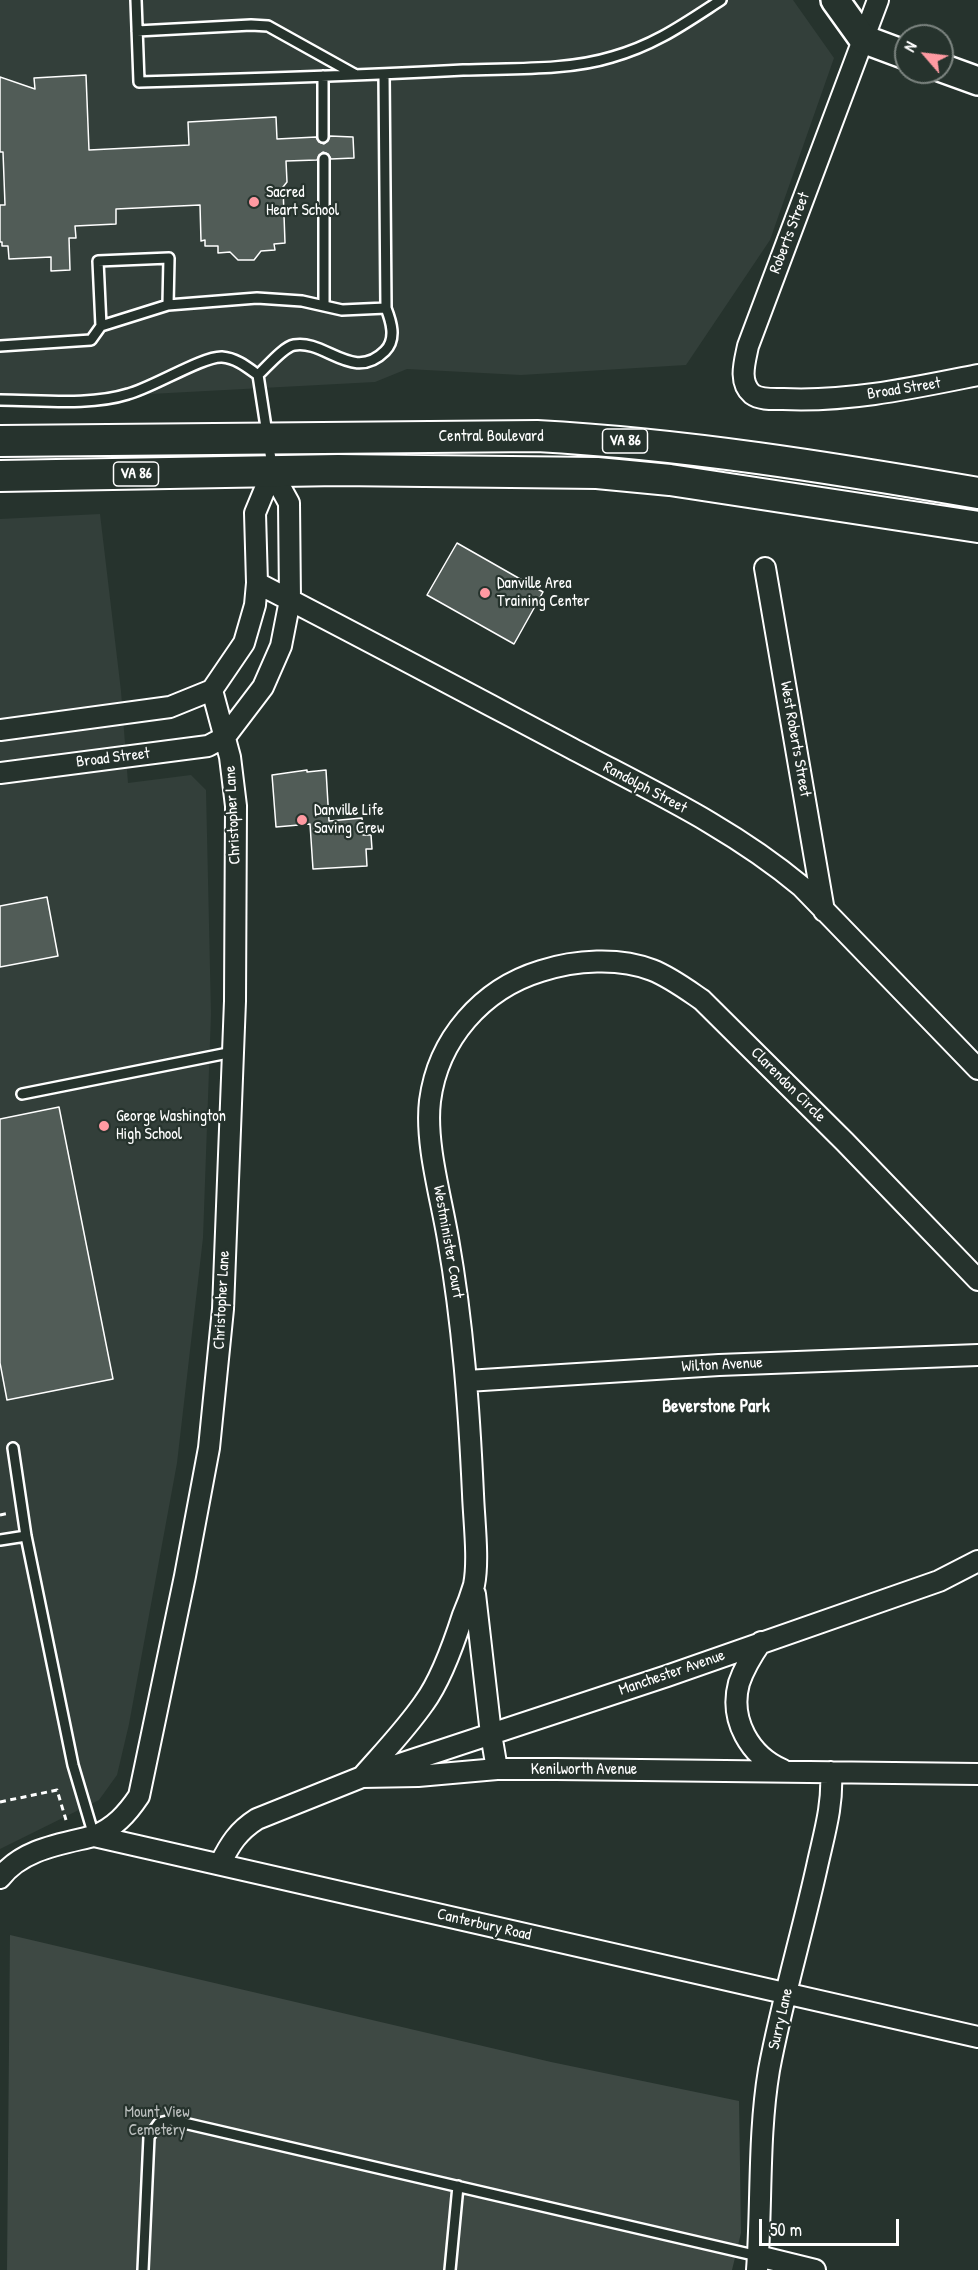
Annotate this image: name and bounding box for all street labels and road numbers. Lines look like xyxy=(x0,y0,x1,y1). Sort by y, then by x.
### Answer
street label: Roberts Street xyxy=(766,190,814,276)
street label: Broad Street xyxy=(866,374,942,404)
street label: Central Boulevard xyxy=(439,427,543,447)
road number: VA 86 xyxy=(602,429,648,453)
road number: VA 86 xyxy=(114,462,158,486)
street label: West Roberts Street xyxy=(775,680,815,798)
street label: Broad Street xyxy=(75,744,151,772)
street label: Randolph Street xyxy=(600,758,690,818)
street label: Christopher Lane xyxy=(221,765,245,865)
street label: Clarendon Circle xyxy=(747,1044,829,1126)
street label: Westminister Court xyxy=(429,1184,467,1300)
street label: Christopher Lane xyxy=(210,1250,234,1350)
street label: Wilton Avenue xyxy=(681,1353,763,1377)
street label: Manchester Avenue xyxy=(617,1646,727,1700)
street label: Kenilworth Avenue xyxy=(531,1760,637,1780)
street label: Canterbury Road xyxy=(435,1905,533,1945)
street label: Surry Lane xyxy=(765,1986,797,2052)

